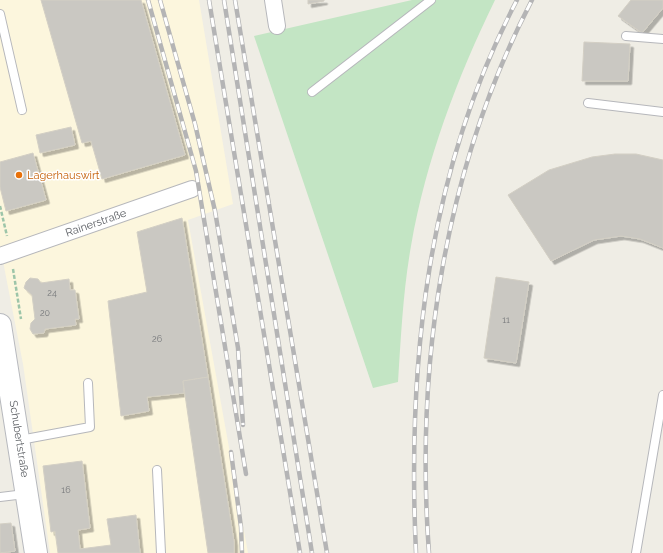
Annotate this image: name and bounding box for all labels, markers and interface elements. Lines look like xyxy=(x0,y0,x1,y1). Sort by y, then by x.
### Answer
place label: Lagerhauswirt xyxy=(27,169,100,182)
marker: Lagerhauswirt xyxy=(14,170,24,180)
street label: Rainerstraße xyxy=(64,206,129,239)
house number: 24 xyxy=(47,288,57,298)
house number: 20 xyxy=(40,308,51,318)
house number: 11 xyxy=(502,315,510,325)
house number: 26 xyxy=(152,334,163,344)
street label: Schubertstraße xyxy=(6,400,32,479)
house number: 16 xyxy=(61,485,71,495)

